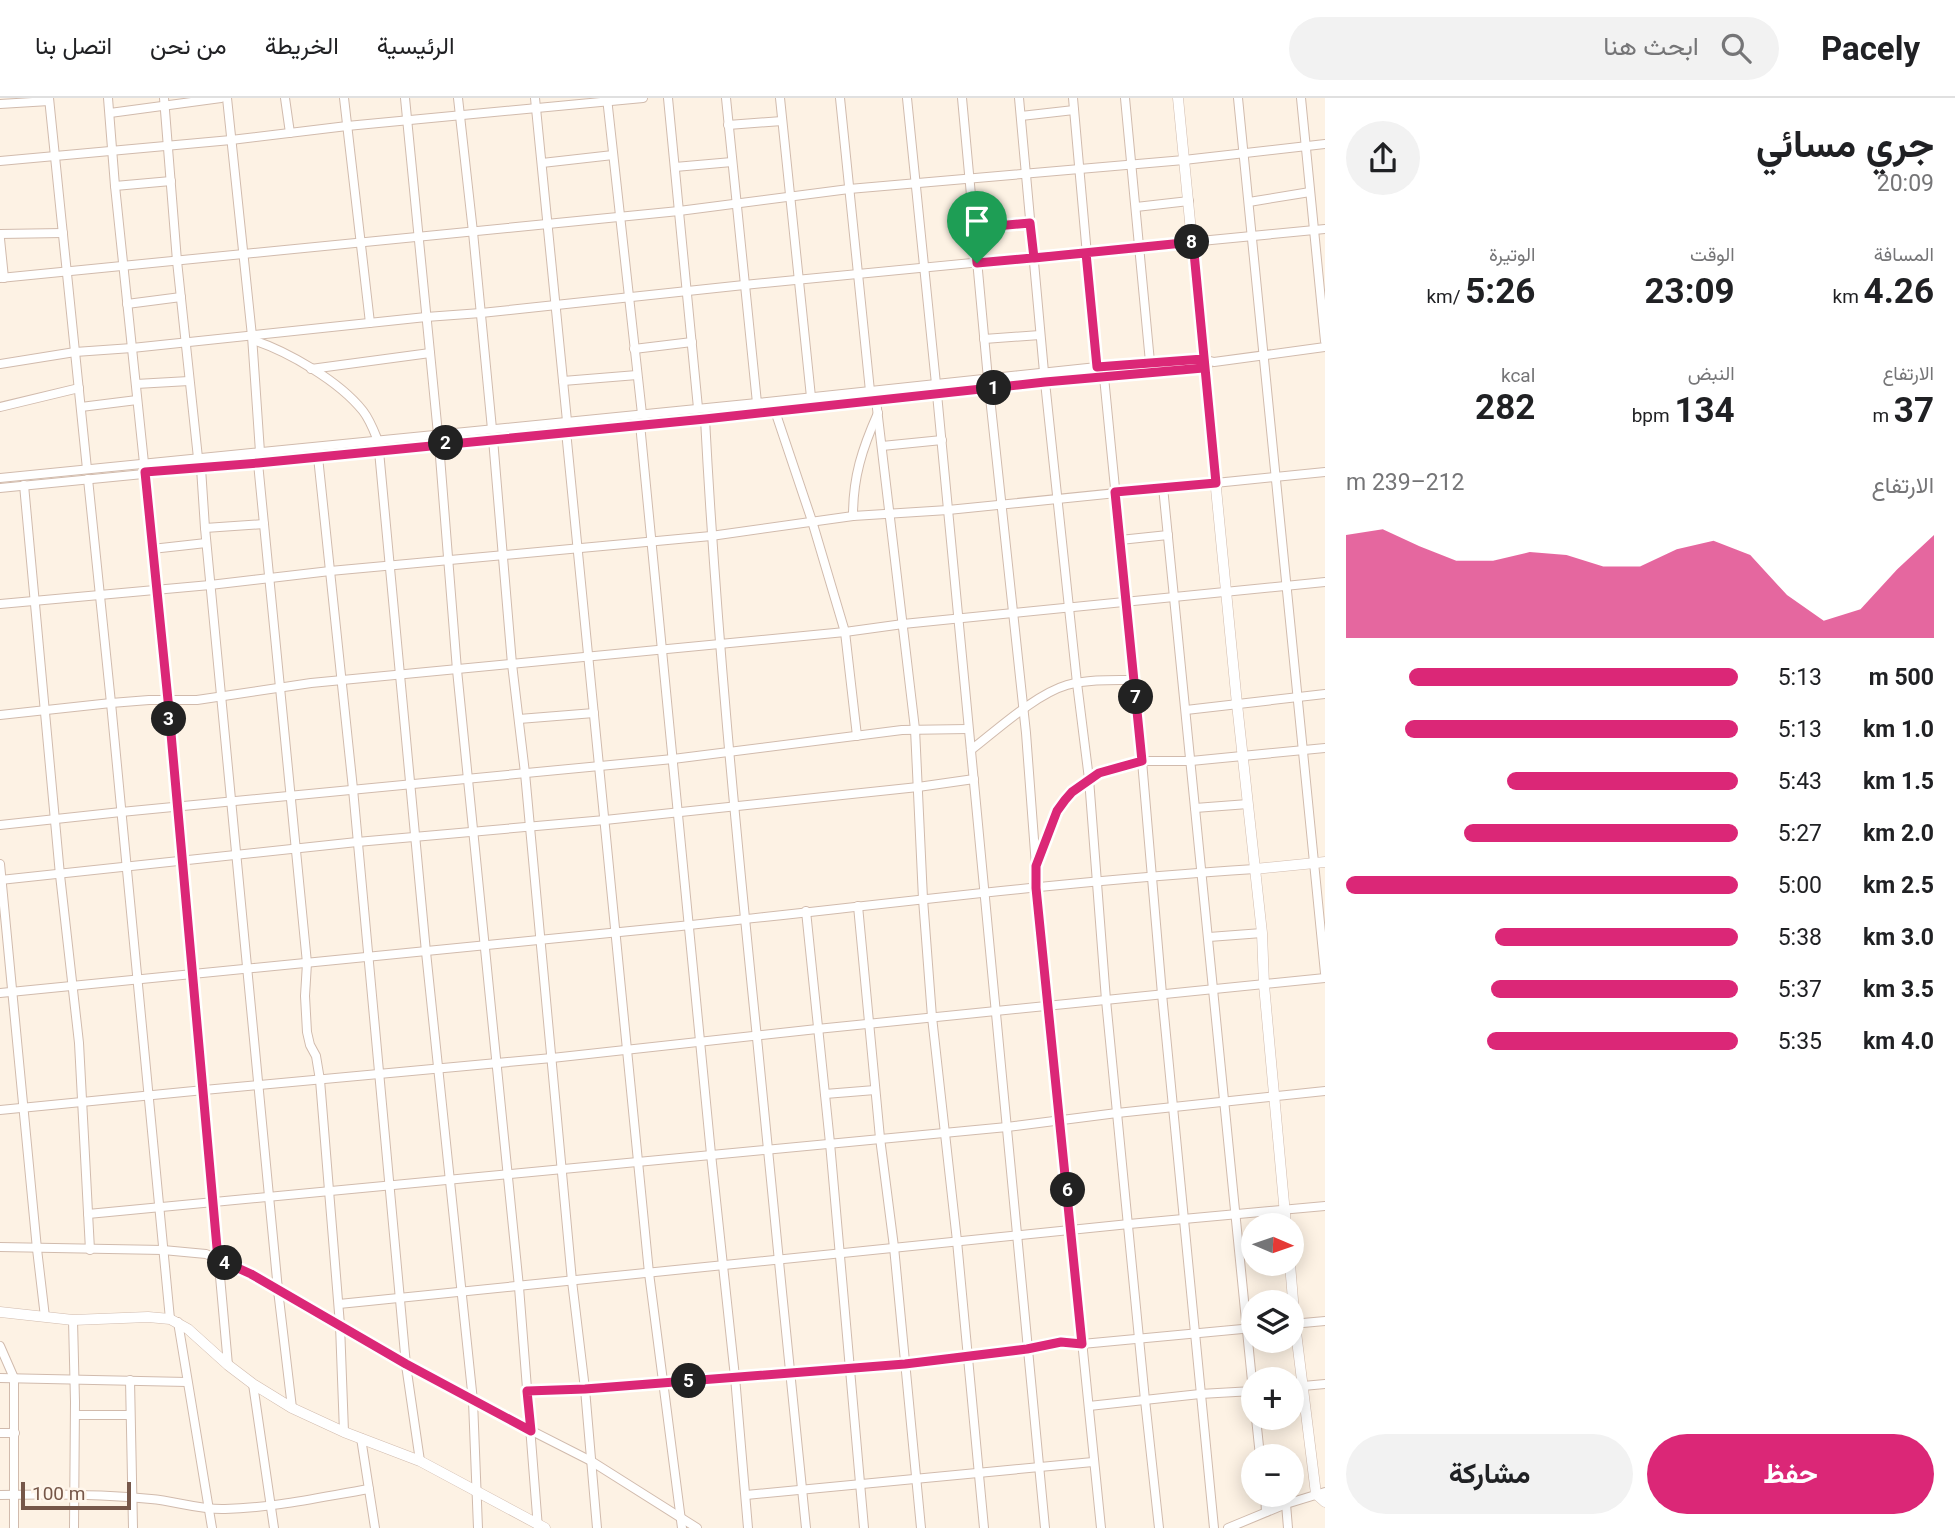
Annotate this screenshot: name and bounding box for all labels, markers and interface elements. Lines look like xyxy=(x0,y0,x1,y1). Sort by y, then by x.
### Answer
search box xyxy=(1289,17,1779,80)
icon: search xyxy=(1717,29,1755,67)
text: Pacely xyxy=(1821,29,1920,68)
text: ابحث هنا xyxy=(1603,31,1699,61)
text: اتصل بنا xyxy=(35,32,112,60)
text: من نحن xyxy=(150,32,227,60)
text: الخريطة xyxy=(265,32,339,60)
text: الرئيسية xyxy=(377,32,454,60)
button: share xyxy=(1346,121,1420,195)
text: جري مسائي xyxy=(1756,122,1934,166)
text: 20:09 xyxy=(1877,170,1934,197)
pin xyxy=(947,191,1007,263)
icon: arrive xyxy=(958,202,996,240)
pin: 8 xyxy=(1174,225,1210,260)
text: 8 xyxy=(1186,230,1197,253)
text: الوتيرة xyxy=(1489,243,1535,266)
text: الوقت xyxy=(1690,243,1735,266)
text: المسافة xyxy=(1874,243,1934,266)
text: 5:26 xyxy=(1465,271,1535,312)
text: 23:09 xyxy=(1644,271,1735,312)
text: 4.26 xyxy=(1864,271,1934,312)
text: /km xyxy=(1426,285,1465,308)
text: km xyxy=(1833,285,1864,308)
text: النبض xyxy=(1688,362,1735,385)
text: الارتفاع xyxy=(1882,362,1934,385)
text: kcal xyxy=(1501,364,1535,387)
pin: 1 xyxy=(976,370,1012,406)
text: 1 xyxy=(988,376,999,399)
text: 282 xyxy=(1475,387,1535,428)
text: 134 xyxy=(1674,390,1735,431)
text: 37 xyxy=(1894,390,1934,431)
text: bpm xyxy=(1632,404,1674,427)
text: m xyxy=(1872,404,1894,427)
pin: 2 xyxy=(428,426,464,460)
text: 2 xyxy=(440,431,451,454)
text: 212–239 m xyxy=(1346,469,1465,496)
text: الارتفاع xyxy=(1872,472,1934,499)
text: 5:13 xyxy=(1778,664,1822,691)
text: 500 m xyxy=(1869,664,1934,691)
pin: 7 xyxy=(1118,680,1154,714)
text: 7 xyxy=(1130,685,1141,708)
pin: 3 xyxy=(152,702,186,736)
text: 3 xyxy=(163,707,174,730)
text: 5:13 xyxy=(1778,716,1822,743)
text: 1.0 km xyxy=(1863,716,1934,743)
text: 5:43 xyxy=(1778,768,1822,795)
text: 1.5 km xyxy=(1863,768,1934,795)
text: 5:27 xyxy=(1778,820,1822,847)
text: 2.0 km xyxy=(1863,820,1934,847)
text: 5:00 xyxy=(1778,872,1822,899)
text: 2.5 km xyxy=(1863,872,1934,899)
text: 5:38 xyxy=(1778,924,1822,951)
text: 3.0 km xyxy=(1863,924,1934,951)
text: 5:37 xyxy=(1778,976,1822,1003)
text: 3.5 km xyxy=(1863,976,1934,1003)
text: 5:35 xyxy=(1778,1028,1822,1055)
text: 4.0 km xyxy=(1863,1028,1934,1055)
pin: 6 xyxy=(1050,1172,1086,1208)
text: 6 xyxy=(1062,1178,1073,1201)
north arrow xyxy=(1241,1213,1304,1276)
map controls xyxy=(1241,1213,1304,1507)
pin: 4 xyxy=(208,1246,243,1280)
text: 4 xyxy=(219,1251,230,1274)
button: layers xyxy=(1241,1290,1304,1353)
pin: 5 xyxy=(672,1364,706,1398)
button: + xyxy=(1241,1367,1304,1430)
text: 5 xyxy=(683,1369,694,1392)
button: مشاركة xyxy=(1346,1434,1633,1514)
button: حفظ xyxy=(1647,1434,1934,1514)
button: − xyxy=(1241,1444,1304,1507)
scale bar xyxy=(21,1479,131,1511)
text: 100 m xyxy=(32,1482,85,1505)

